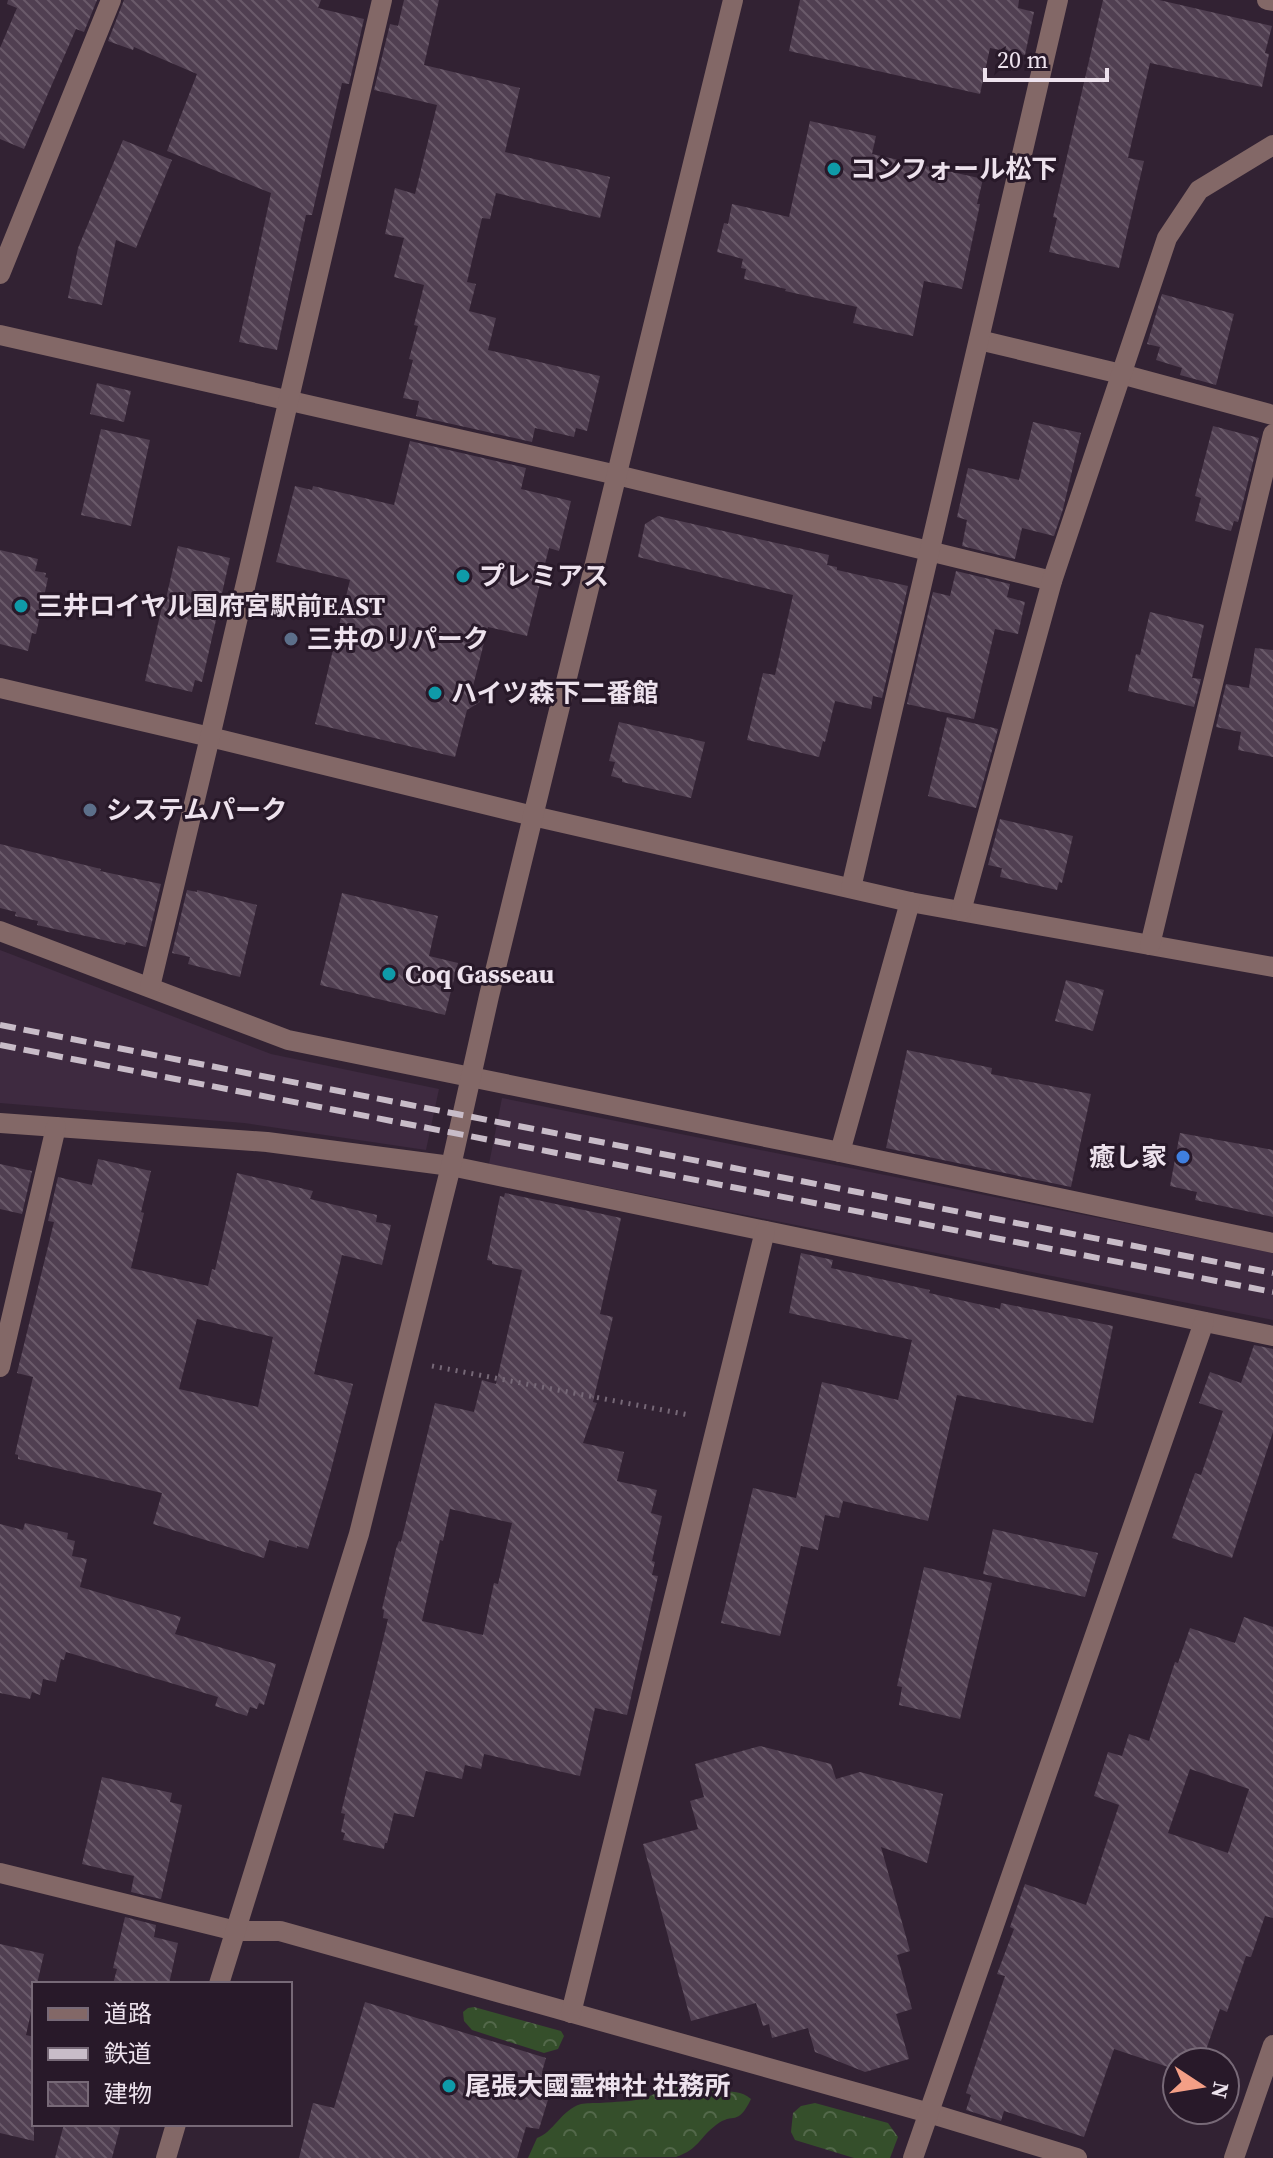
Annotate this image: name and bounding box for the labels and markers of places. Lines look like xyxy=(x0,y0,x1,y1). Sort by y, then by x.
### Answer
place label: コンフォール松下 xyxy=(850,151,1057,187)
marker: コンフォール松下 xyxy=(825,160,843,178)
place label: プレミアス xyxy=(479,558,609,594)
marker: プレミアス xyxy=(454,567,472,585)
place label: 三井ロイヤル国府宮駅前EAST xyxy=(37,588,385,624)
marker: 三井ロイヤル国府宮駅前EAST xyxy=(12,597,30,615)
place label: 三井のリパーク xyxy=(307,621,489,657)
marker: 三井のリパーク xyxy=(282,630,300,648)
place label: ハイツ森下二番館 xyxy=(451,675,658,711)
marker: ハイツ森下二番館 xyxy=(426,684,444,702)
place label: システムパーク xyxy=(106,792,287,828)
marker: システムパーク xyxy=(81,801,99,819)
place label: Coq Gasseau xyxy=(405,956,555,992)
marker: Coq Gasseau xyxy=(380,965,398,983)
place label: 癒し家 xyxy=(1089,1139,1167,1175)
marker: 癒し家 xyxy=(1174,1148,1192,1166)
place label: 尾張大國霊神社 社務所 xyxy=(465,2068,731,2104)
marker: 尾張大國霊神社 社務所 xyxy=(440,2077,458,2095)

